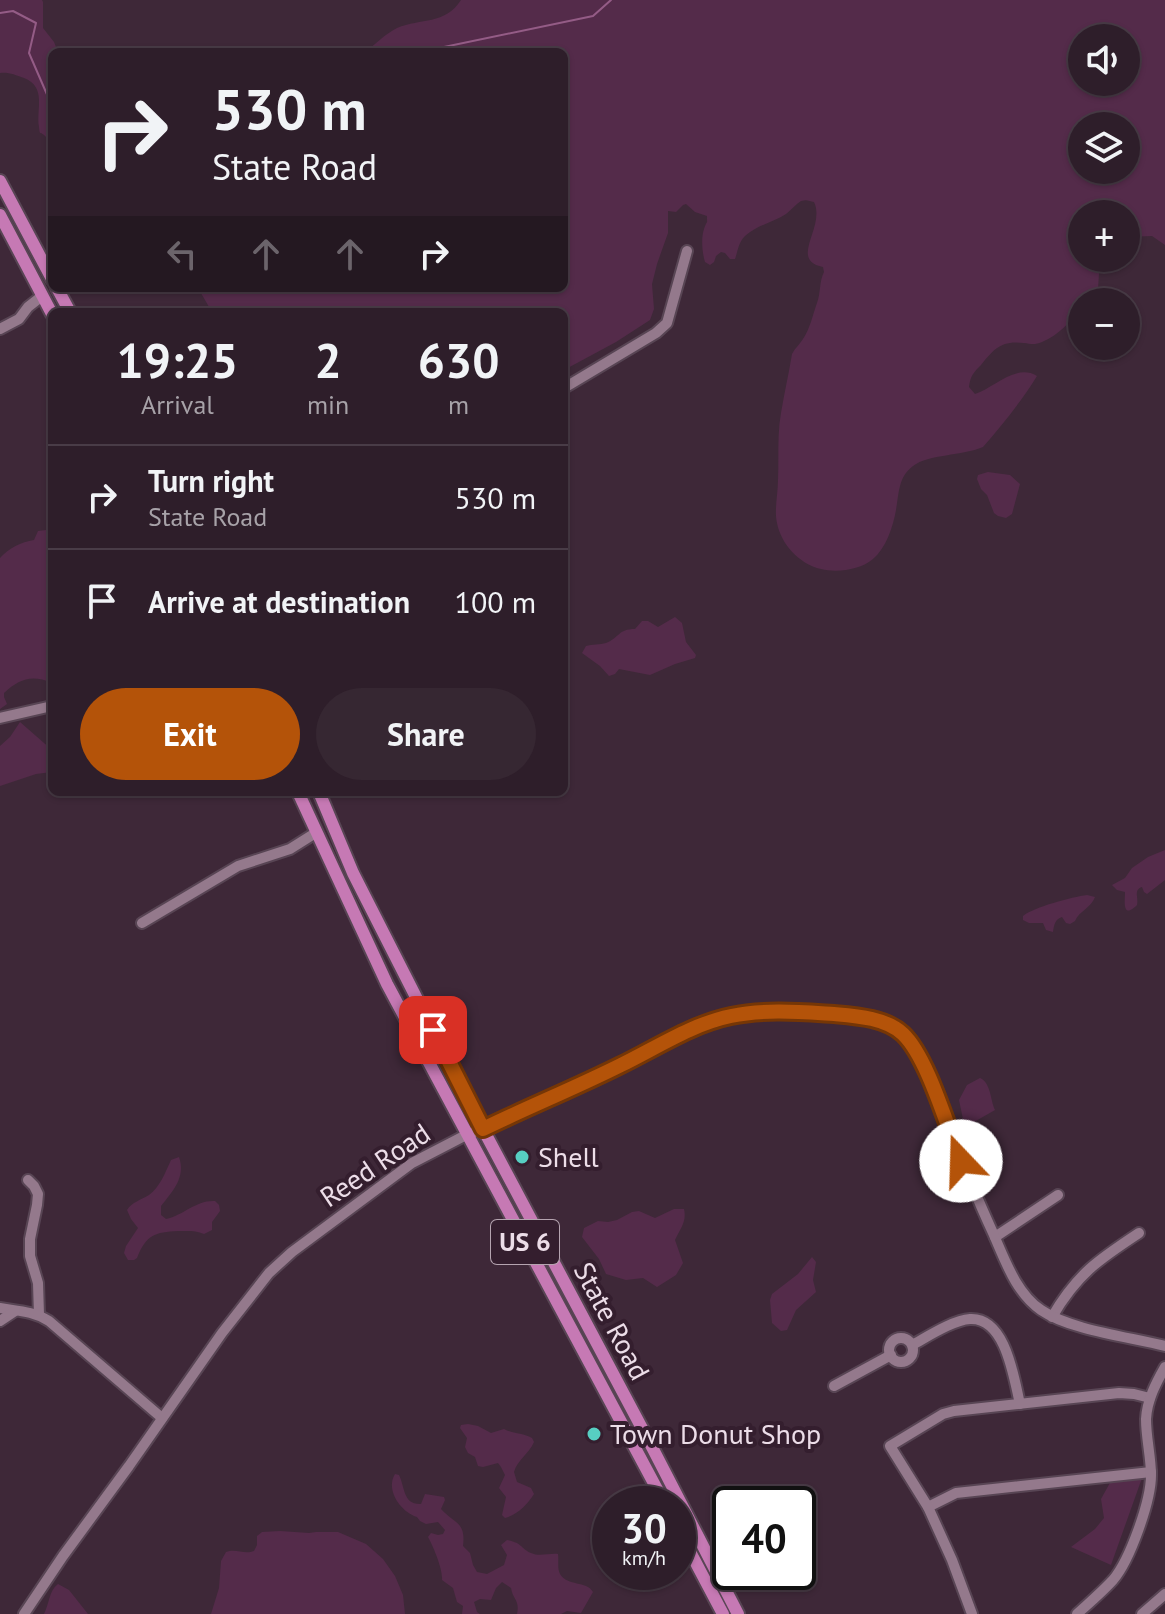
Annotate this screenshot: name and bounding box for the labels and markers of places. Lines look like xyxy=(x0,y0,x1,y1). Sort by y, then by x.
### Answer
pin xyxy=(399,996,467,1064)
place label: Shell xyxy=(538,1138,599,1175)
marker: Shell xyxy=(513,1148,531,1166)
place label: Town Donut Shop xyxy=(610,1415,821,1452)
marker: Town Donut Shop xyxy=(585,1425,603,1443)

